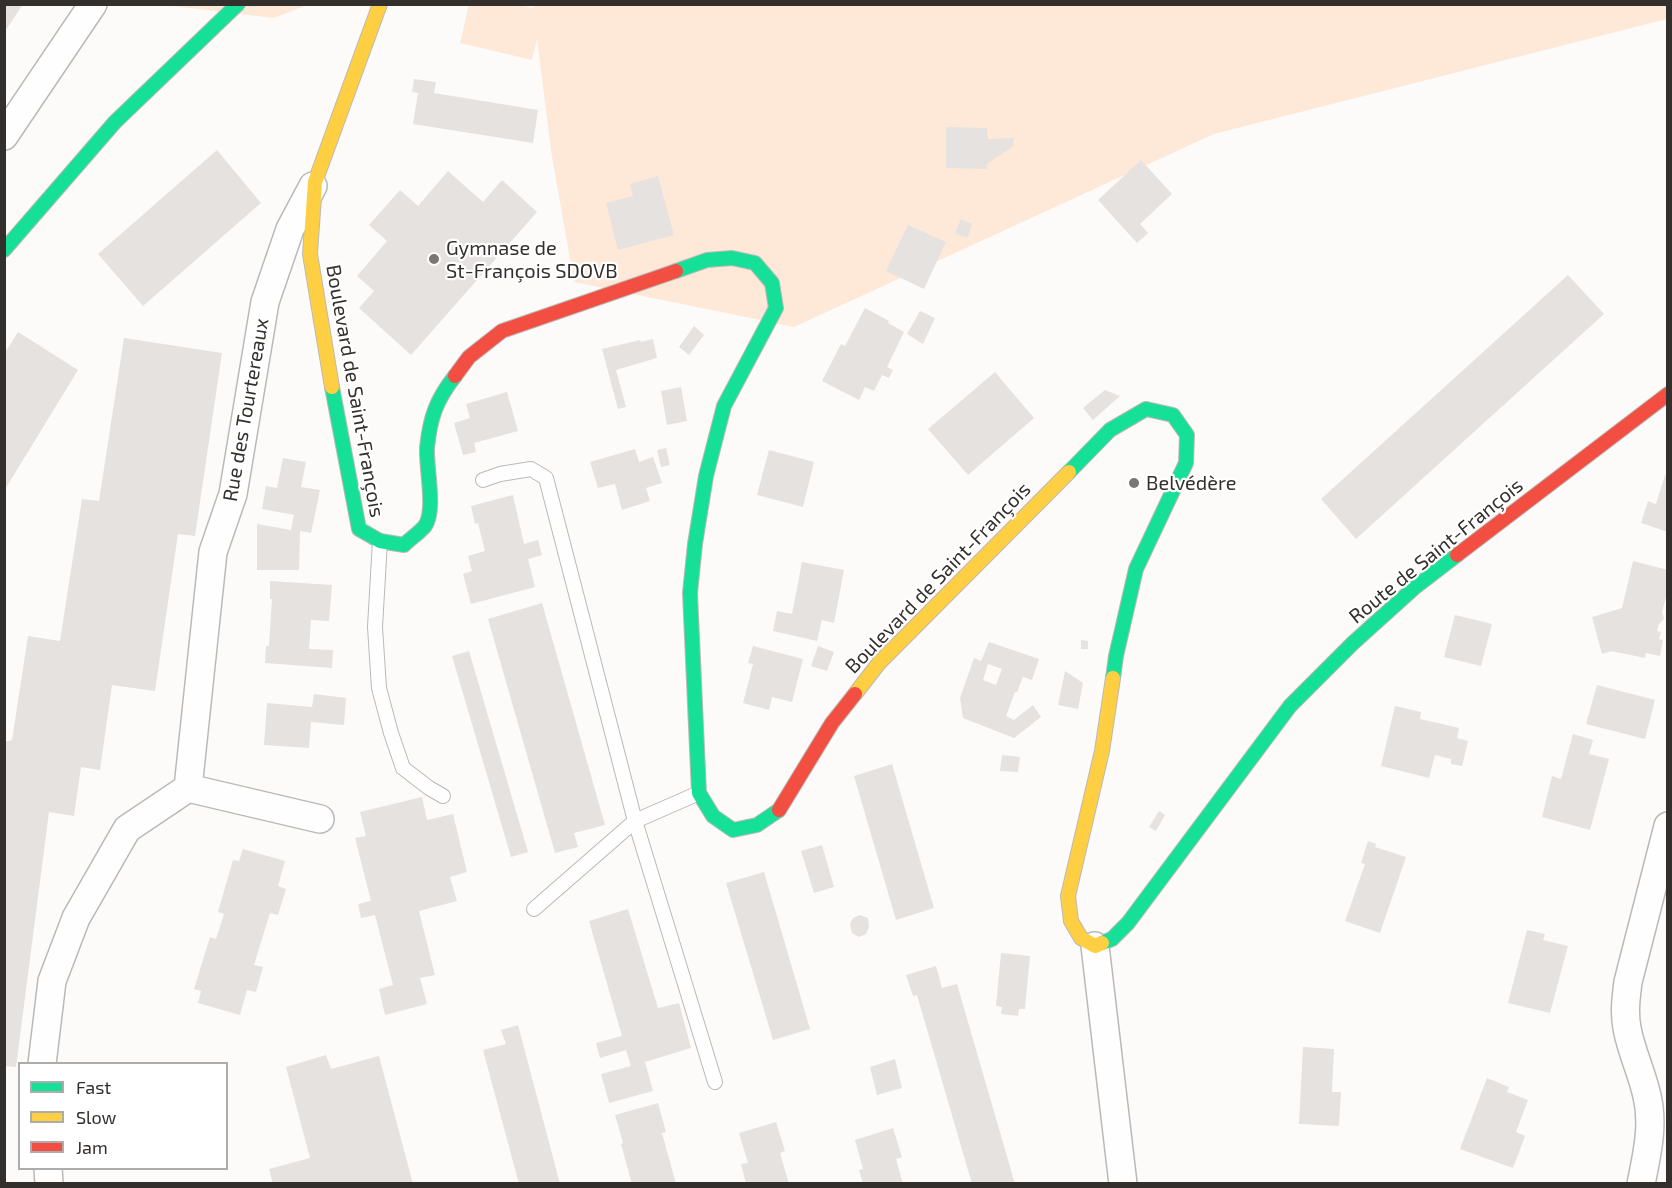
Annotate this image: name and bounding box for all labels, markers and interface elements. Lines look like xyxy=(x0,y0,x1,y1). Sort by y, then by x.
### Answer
place label: Gymnase de St-François SDOVB xyxy=(446,236,618,283)
marker: Gymnase de St-François SDOVB xyxy=(427,252,441,266)
street label: Boulevard de Saint-François xyxy=(321,263,389,519)
street label: Rue des Tourtereaux xyxy=(218,316,274,504)
place label: Belvédère xyxy=(1146,471,1237,495)
street label: Route de Saint-François xyxy=(1344,473,1528,629)
marker: Belvédère xyxy=(1127,476,1141,490)
street label: Boulevard de Saint-François xyxy=(840,478,1036,678)
legend xyxy=(18,1062,228,1170)
text: Fast xyxy=(76,1076,111,1098)
text: Slow xyxy=(76,1106,116,1128)
text: Jam xyxy=(76,1136,108,1158)

